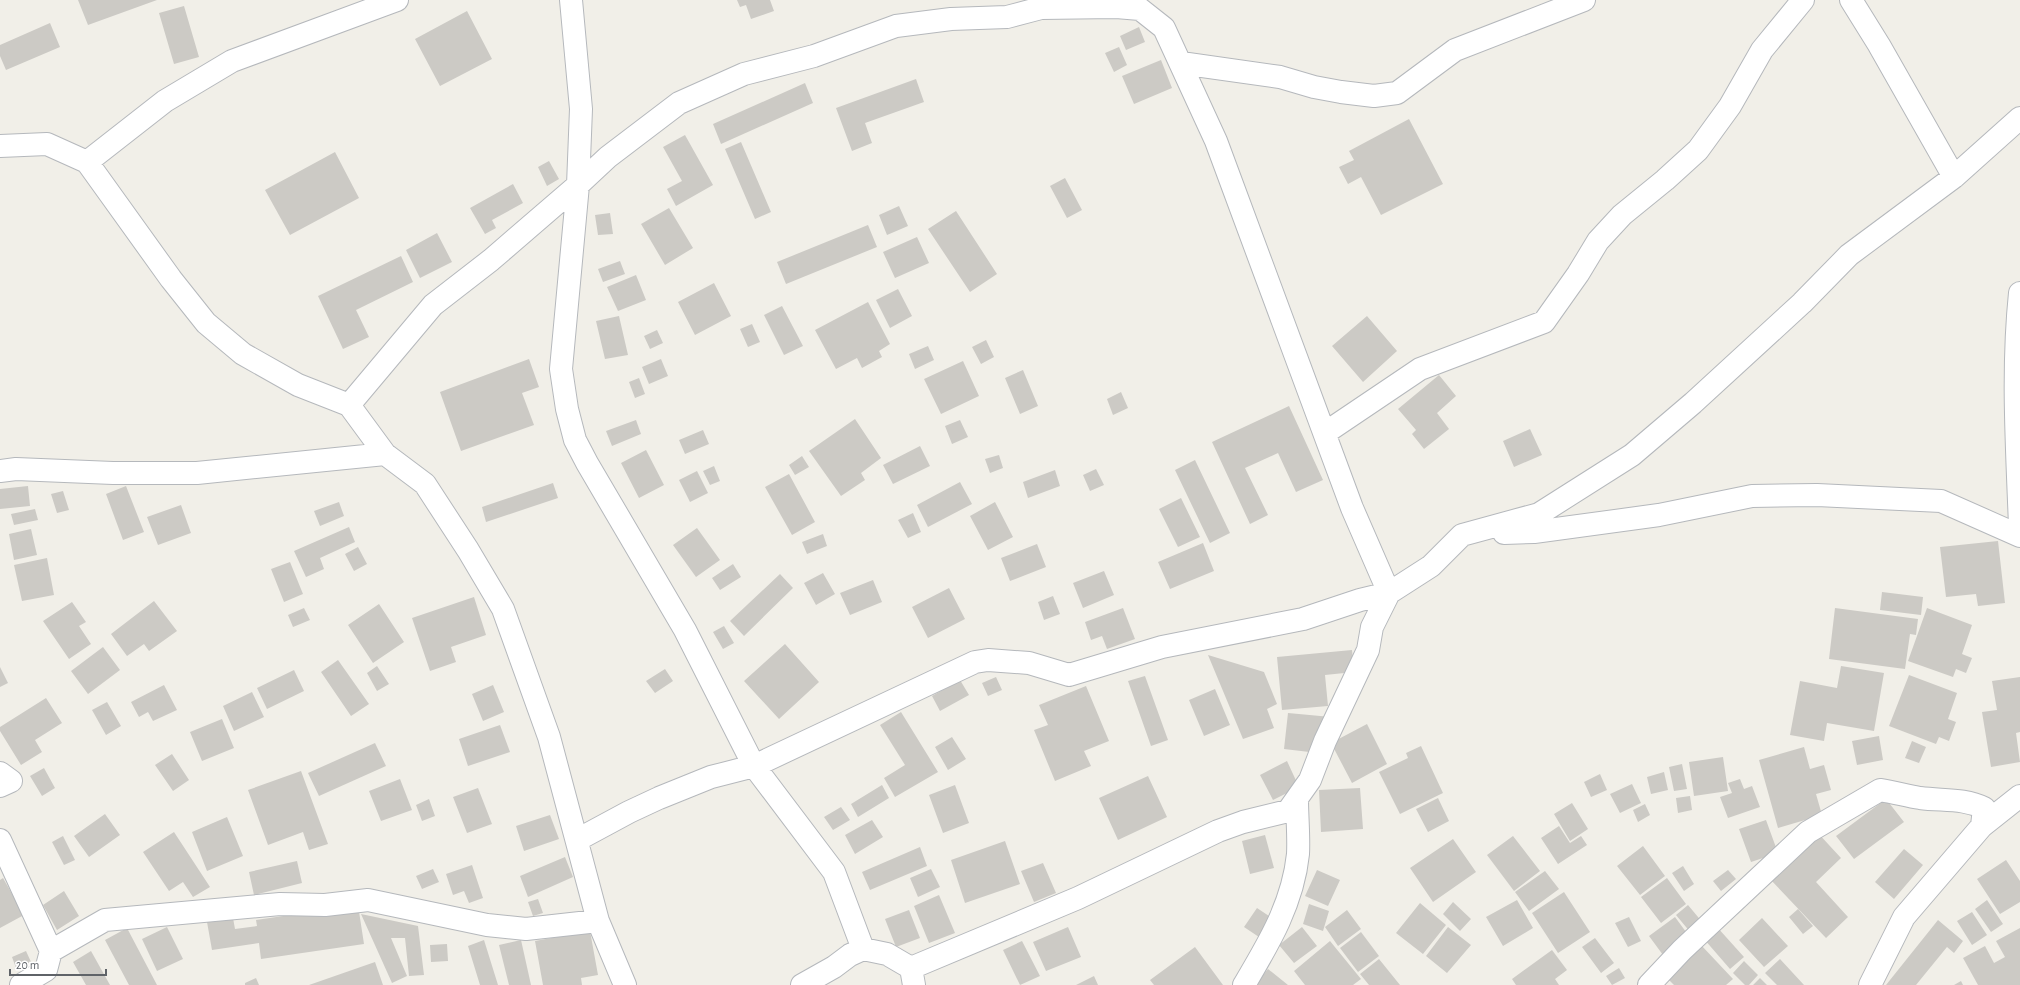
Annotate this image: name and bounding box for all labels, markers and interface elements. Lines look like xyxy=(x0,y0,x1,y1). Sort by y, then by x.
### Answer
scale bar xyxy=(10,951,106,977)
text: 20 m xyxy=(16,959,39,971)

